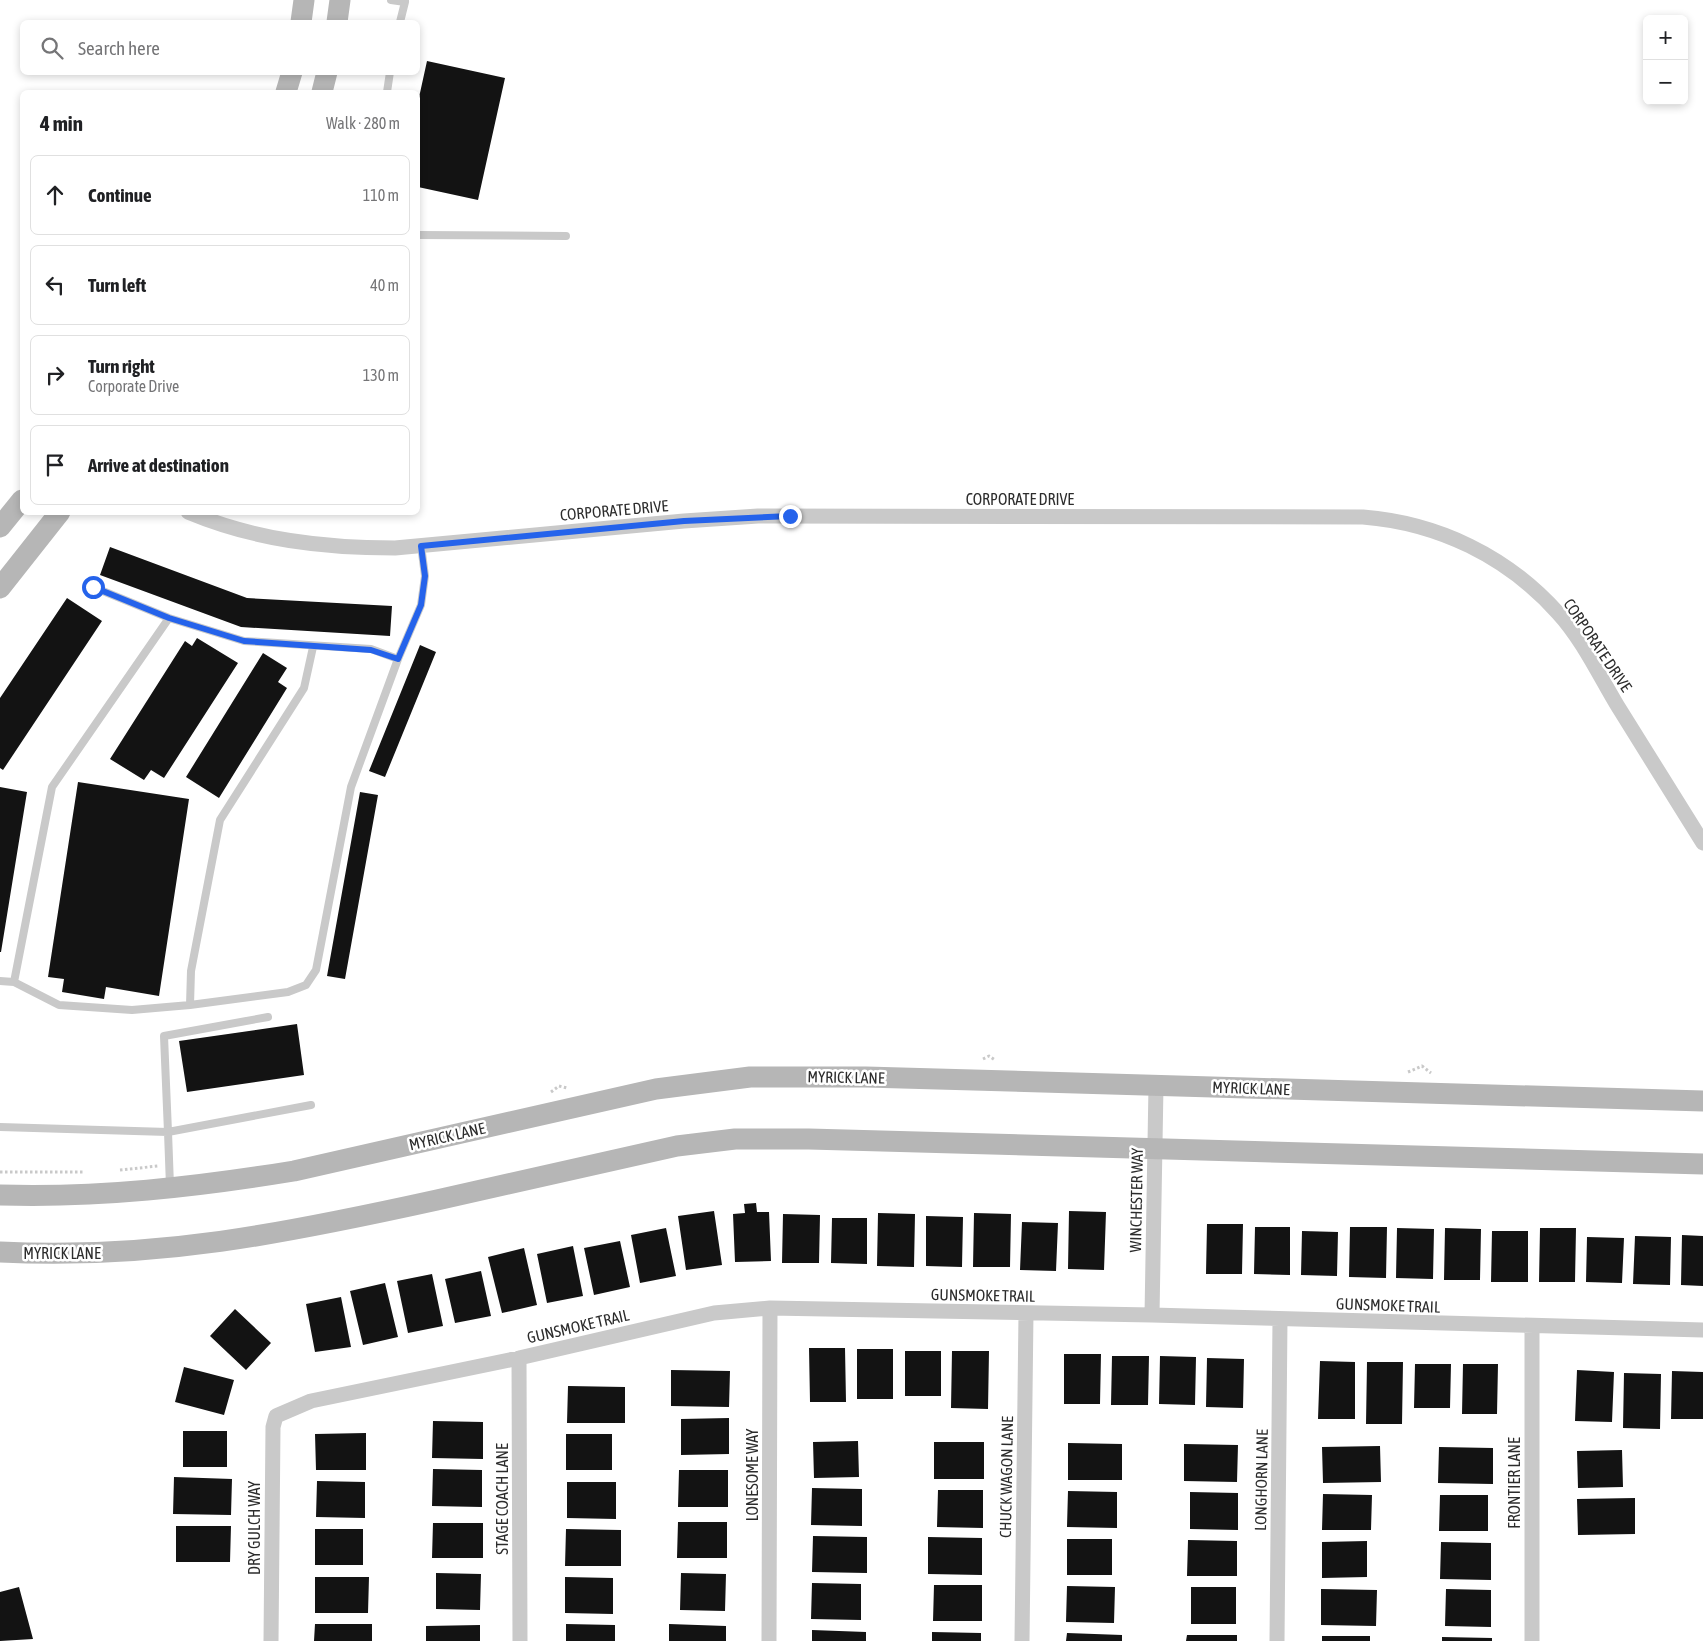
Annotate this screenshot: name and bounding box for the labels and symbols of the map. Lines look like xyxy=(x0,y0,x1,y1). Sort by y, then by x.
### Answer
street label: CORPORATE DRIVE xyxy=(966,490,1074,508)
street label: CORPORATE DRIVE xyxy=(559,496,669,524)
route end xyxy=(779,505,802,528)
route start xyxy=(82,576,105,599)
street label: CORPORATE DRIVE xyxy=(1560,595,1636,695)
street label: MYRICK LANE xyxy=(807,1067,885,1087)
street label: MYRICK LANE xyxy=(1212,1078,1290,1098)
street label: MYRICK LANE xyxy=(407,1118,487,1153)
street label: WINCHESTER WAY xyxy=(1126,1147,1146,1252)
street label: MYRICK LANE xyxy=(23,1244,101,1262)
street label: GUNSMOKE TRAIL xyxy=(931,1285,1036,1305)
street label: GUNSMOKE TRAIL xyxy=(1336,1294,1441,1316)
street label: GUNSMOKE TRAIL xyxy=(525,1305,632,1346)
street label: CHUCK WAGON LANE xyxy=(996,1416,1016,1538)
street label: LONESOME WAY xyxy=(743,1428,761,1521)
street label: LONGHORN LANE xyxy=(1251,1429,1271,1531)
street label: FRONTIER LANE xyxy=(1505,1437,1523,1529)
street label: STAGE COACH LANE xyxy=(493,1443,511,1555)
street label: DRY GULCH WAY xyxy=(245,1480,263,1575)

